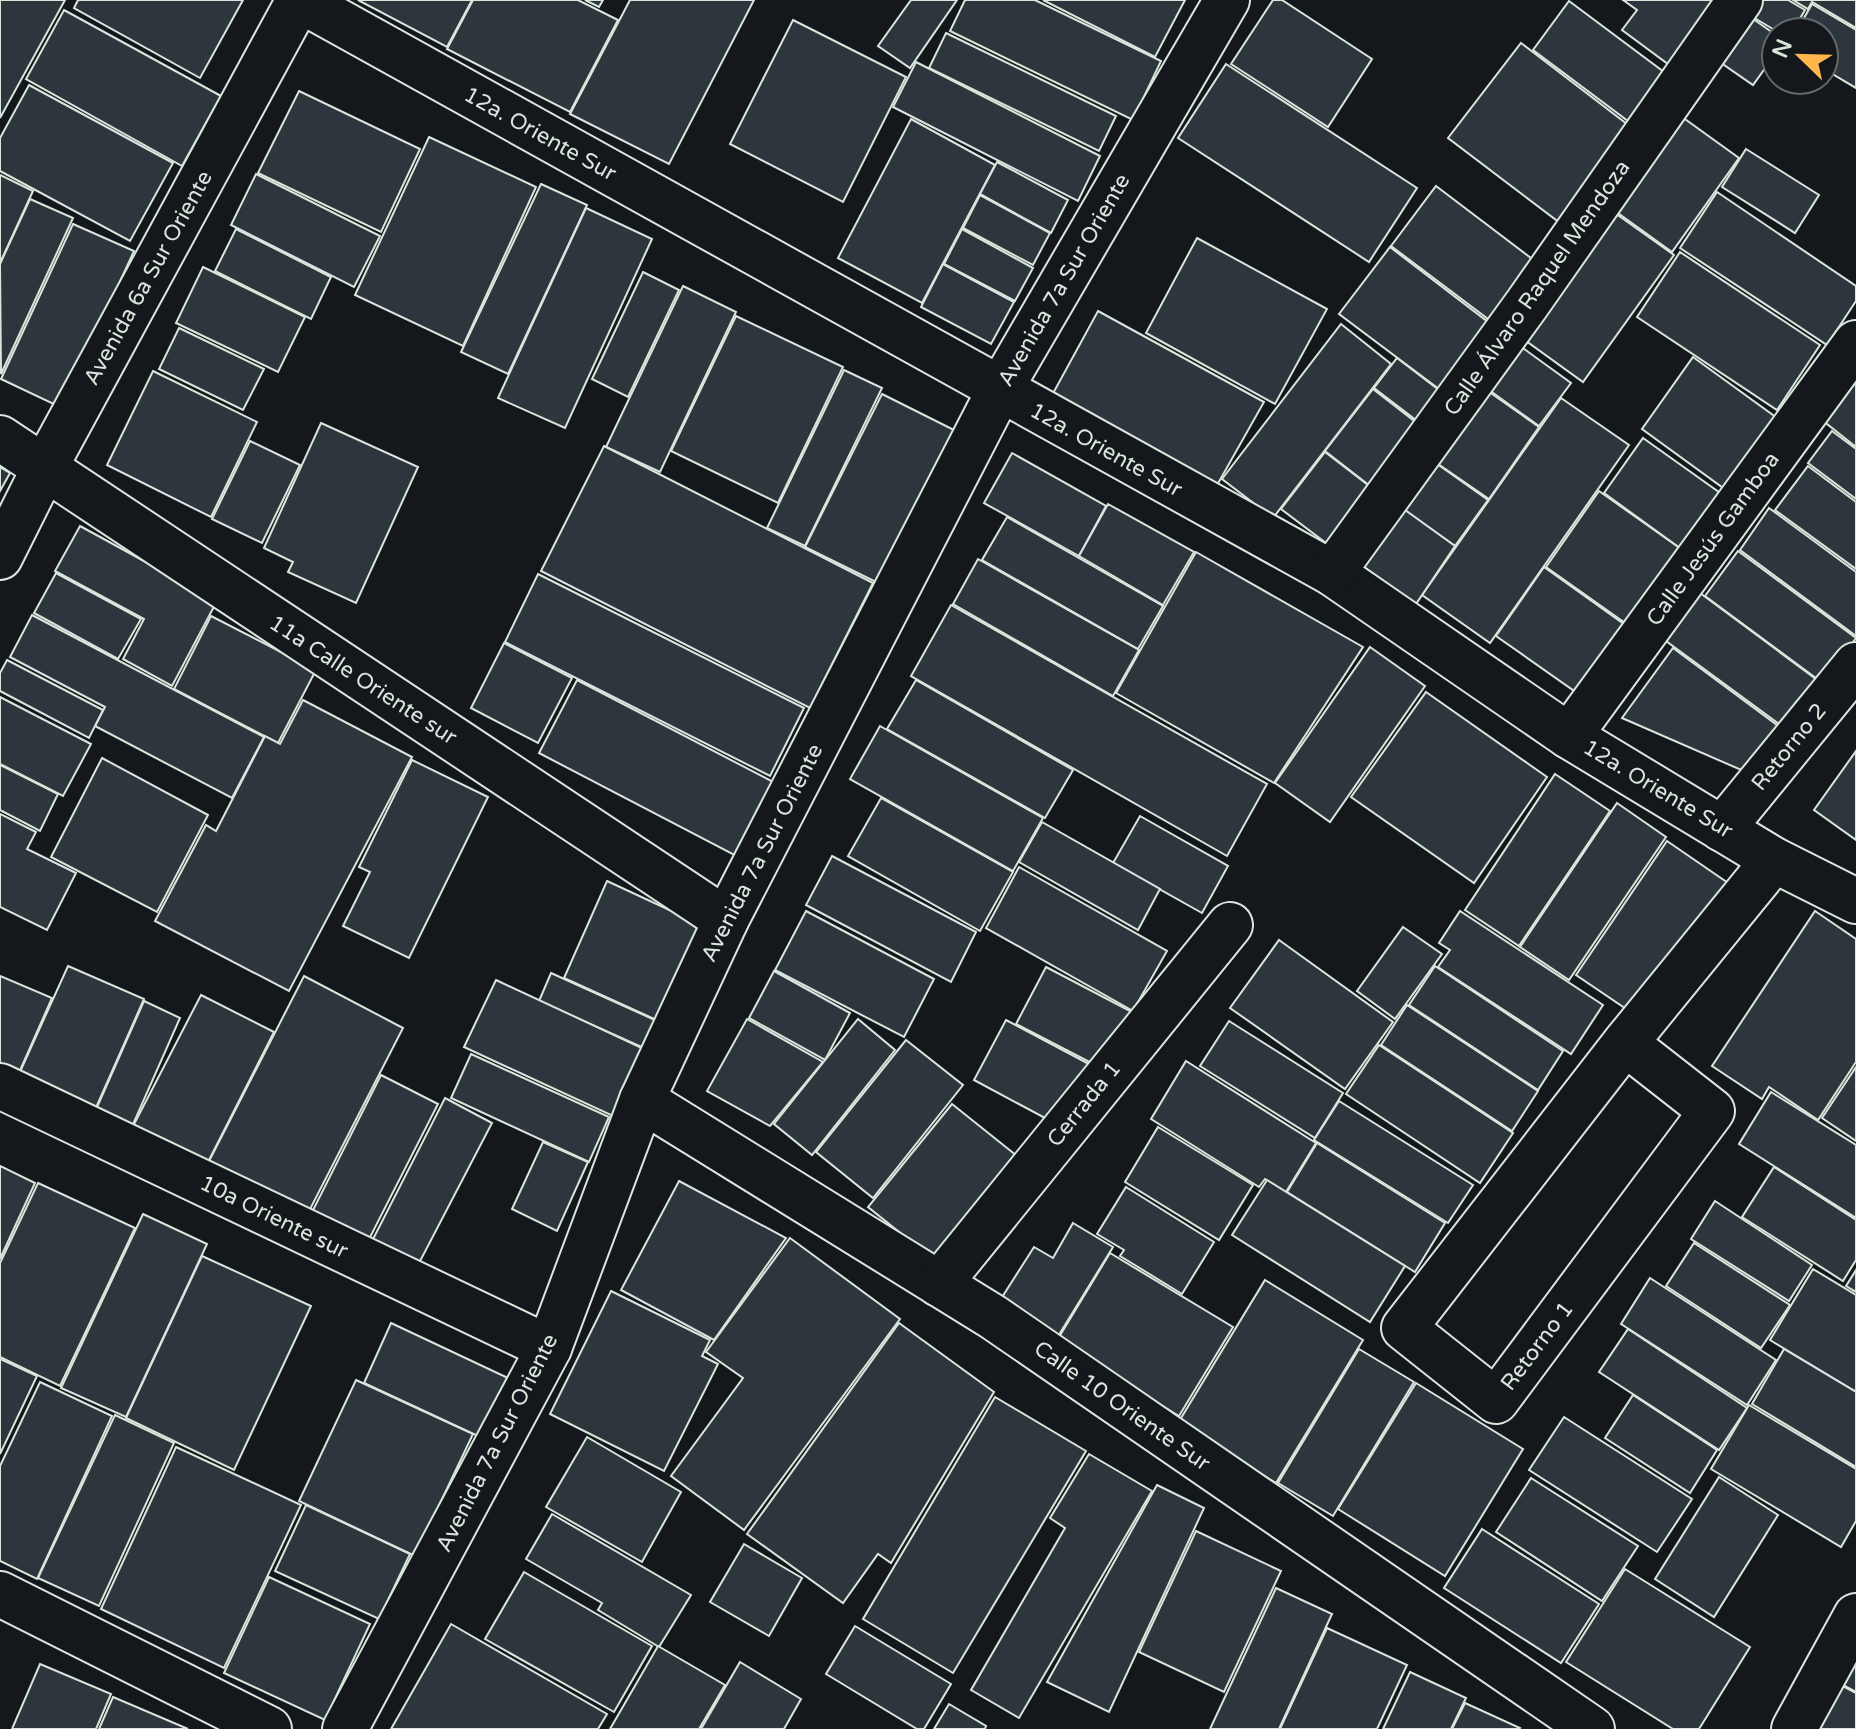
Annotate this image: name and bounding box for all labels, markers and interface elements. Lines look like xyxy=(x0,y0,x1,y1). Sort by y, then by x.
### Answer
north arrow xyxy=(1760,16,1840,96)
text: N xyxy=(1767,35,1798,62)
street label: 12a. Oriente Sur xyxy=(459,81,621,187)
street label: Calle Álvaro Raquel Mendoza xyxy=(1438,155,1635,421)
street label: Avenida 6a Sur Oriente xyxy=(78,166,218,390)
street label: Avenida 7a Sur Oriente xyxy=(992,169,1136,391)
street label: 12a. Oriente Sur xyxy=(1025,397,1187,503)
street label: Calle Jesús Gamboa xyxy=(1641,447,1785,631)
street label: 11a Calle Oriente sur xyxy=(264,610,462,751)
street label: Retorno 2 xyxy=(1746,698,1832,796)
street label: 12a. Oriente Sur xyxy=(1578,734,1738,844)
street label: Avenida 7a Sur Oriente xyxy=(696,740,828,966)
street label: Cerrada 1 xyxy=(1042,1056,1126,1152)
street label: 10a Oriente sur xyxy=(196,1170,353,1264)
street label: Retorno 1 xyxy=(1495,1296,1579,1396)
street label: Avenida 7a Sur Oriente xyxy=(431,1330,563,1556)
street label: Calle 10 Oriente Sur xyxy=(1029,1335,1215,1477)

